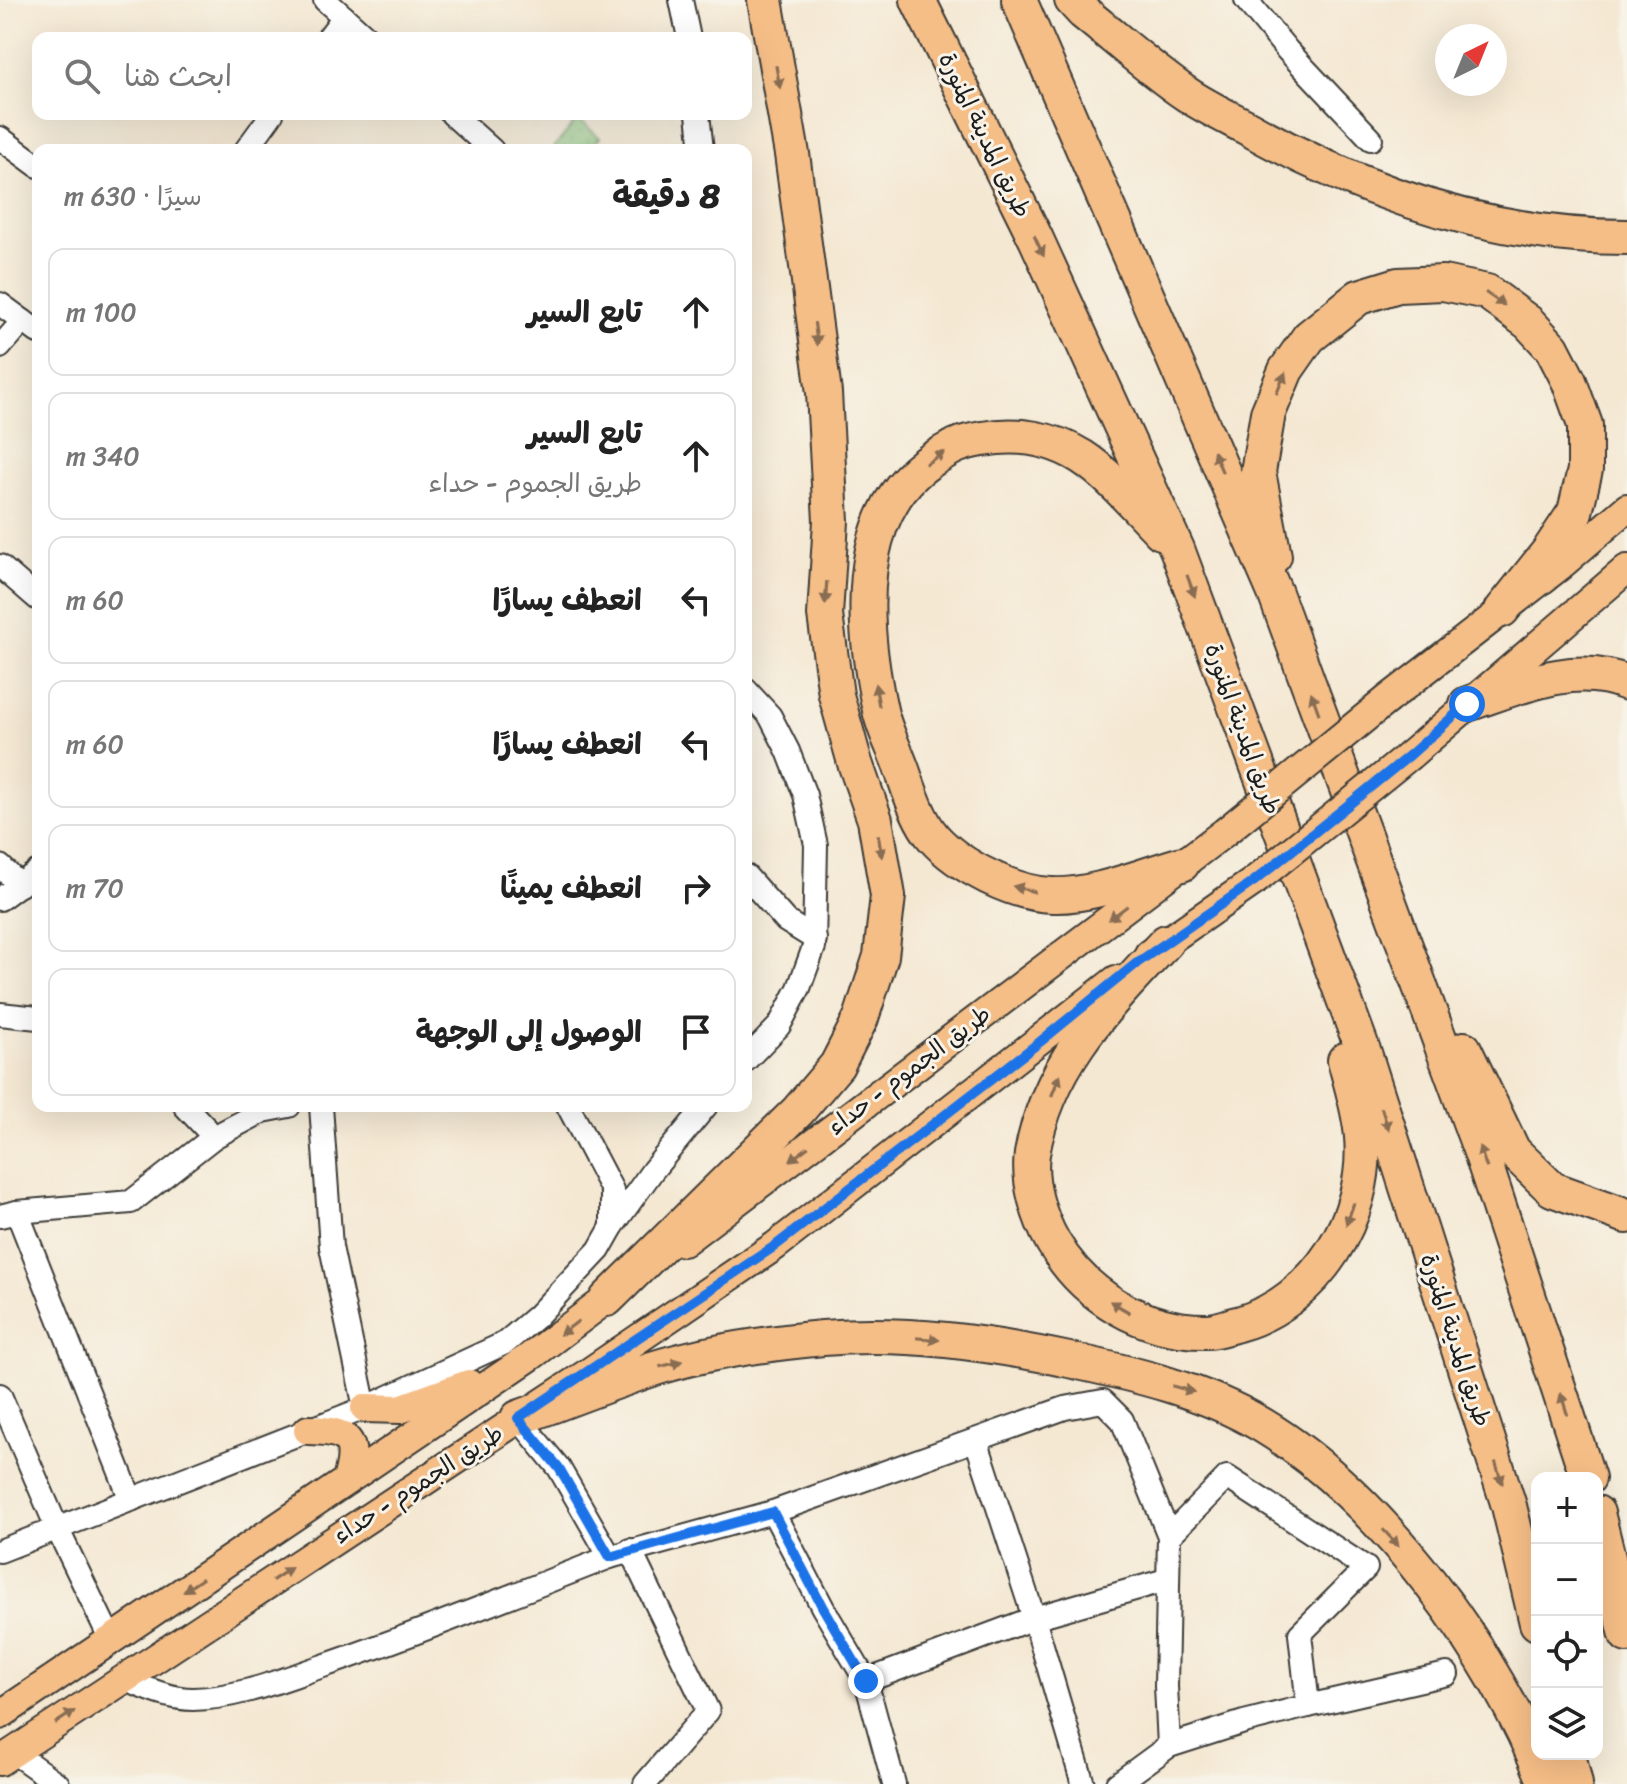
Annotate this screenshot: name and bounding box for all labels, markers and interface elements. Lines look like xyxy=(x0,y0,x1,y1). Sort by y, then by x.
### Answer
north arrow xyxy=(1435,24,1507,96)
search box xyxy=(32,32,752,120)
street label: طريق المدينة المنورة xyxy=(927,45,1043,225)
text: ابحث هنا xyxy=(124,49,232,103)
icon: search xyxy=(60,54,104,98)
one-way arrow xyxy=(773,65,785,90)
text: 8 دقيقة xyxy=(612,166,720,226)
text: سيرًا · 630 m xyxy=(64,173,202,219)
one-way arrow xyxy=(1032,234,1046,258)
text: تابع السير xyxy=(527,285,642,339)
text: 100 m xyxy=(66,289,137,335)
icon: ahead xyxy=(674,290,718,334)
one-way arrow xyxy=(1485,291,1506,306)
one-way arrow xyxy=(810,322,823,347)
one-way arrow xyxy=(1274,371,1287,395)
text: تابع السير xyxy=(527,406,642,460)
text: 340 m xyxy=(66,433,140,479)
icon: ahead xyxy=(674,434,718,478)
one-way arrow xyxy=(1212,450,1225,474)
one-way arrow xyxy=(924,451,945,466)
text: طريق الجموم - حداء xyxy=(429,460,642,506)
text: انعطف يسارًا xyxy=(492,573,642,627)
one-way arrow xyxy=(1185,574,1197,598)
text: 60 m xyxy=(66,577,124,623)
icon: left xyxy=(674,578,718,622)
one-way arrow xyxy=(819,581,832,606)
street label: طريق المدينة المنورة xyxy=(1192,637,1294,821)
one-way arrow xyxy=(871,682,883,707)
route start xyxy=(1449,686,1485,722)
one-way arrow xyxy=(1308,691,1321,715)
text: انعطف يسارًا xyxy=(492,717,642,771)
text: 60 m xyxy=(66,721,124,767)
icon: left xyxy=(674,722,718,766)
one-way arrow xyxy=(874,834,886,859)
text: انعطف يمينًا xyxy=(500,861,642,915)
text: 70 m xyxy=(66,865,124,911)
icon: right xyxy=(674,866,718,910)
one-way arrow xyxy=(1012,882,1037,894)
one-way arrow xyxy=(1107,904,1128,920)
street label: طريق الجموم - حداء xyxy=(818,994,1000,1146)
text: الوصول إلى الوجهة xyxy=(415,1005,642,1059)
icon: arrive xyxy=(674,1010,718,1054)
one-way arrow xyxy=(1049,1073,1062,1097)
one-way arrow xyxy=(1379,1107,1392,1131)
one-way arrow xyxy=(1476,1145,1488,1169)
one-way arrow xyxy=(788,1146,810,1162)
one-way arrow xyxy=(1344,1202,1356,1226)
street label: طريق المدينة المنورة xyxy=(1408,1248,1504,1432)
one-way arrow xyxy=(1109,1300,1131,1314)
one-way arrow xyxy=(559,1319,579,1335)
one-way arrow xyxy=(916,1333,941,1346)
one-way arrow xyxy=(658,1358,683,1370)
one-way arrow xyxy=(1171,1383,1195,1396)
one-way arrow xyxy=(1557,1392,1570,1416)
street label: طريق الجموم - حداء xyxy=(324,1413,512,1555)
one-way arrow xyxy=(1493,1462,1505,1486)
map controls xyxy=(1531,1472,1603,1760)
button: + xyxy=(1531,1472,1603,1544)
one-way arrow xyxy=(1382,1529,1400,1548)
button: − xyxy=(1531,1544,1603,1616)
one-way arrow xyxy=(271,1567,293,1582)
one-way arrow xyxy=(182,1577,203,1592)
button: locate xyxy=(1531,1616,1603,1688)
route end xyxy=(848,1663,884,1699)
button: layers xyxy=(1531,1688,1603,1760)
one-way arrow xyxy=(54,1711,76,1725)

